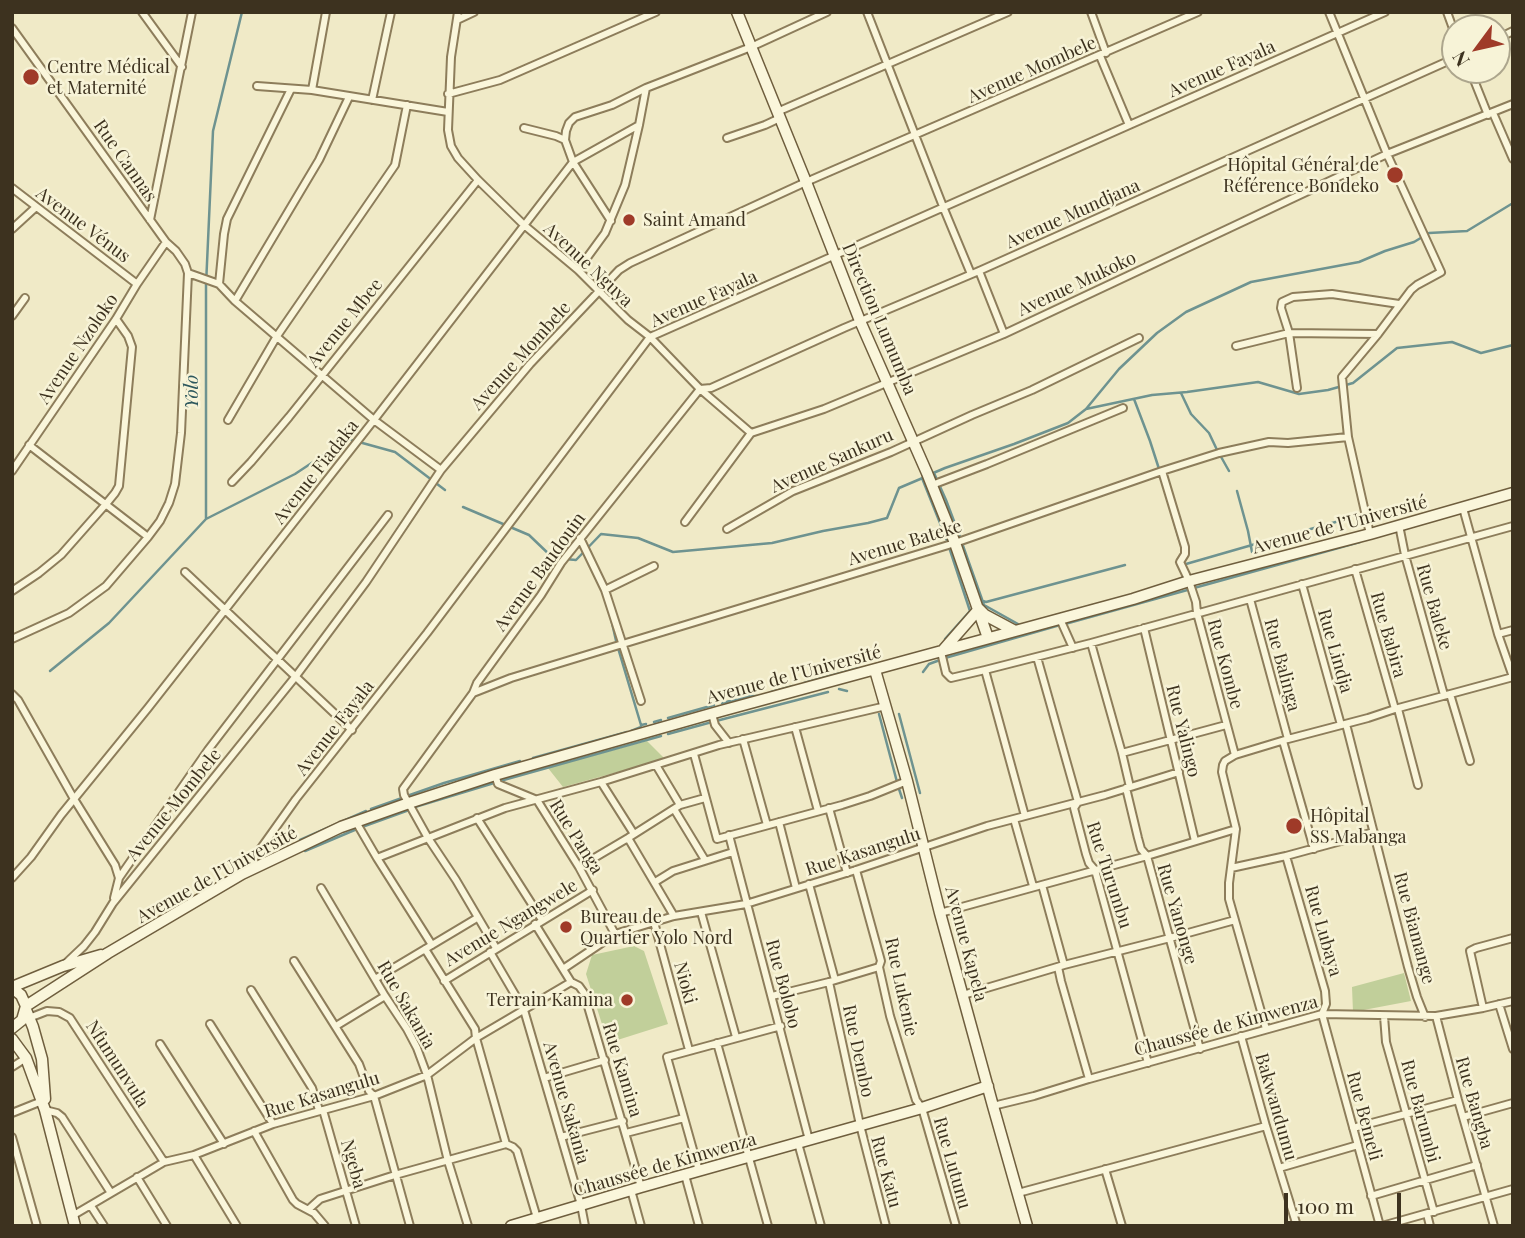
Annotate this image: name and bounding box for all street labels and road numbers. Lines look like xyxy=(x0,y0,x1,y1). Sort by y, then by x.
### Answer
street label: Avenue Mombele xyxy=(964,32,1100,108)
street label: Avenue Fayala xyxy=(1165,36,1279,102)
street label: Rue Cannas xyxy=(89,116,161,206)
street label: Avenue Mundjana xyxy=(1003,175,1143,253)
street label: Avenue Vénus xyxy=(32,183,134,267)
street label: Avenue Nguya xyxy=(539,218,637,312)
street label: Direction Lumumba xyxy=(837,240,921,398)
street label: Avenue Mukoko xyxy=(1014,247,1140,321)
street label: Avenue Fayala xyxy=(647,266,761,332)
street label: Avenue Mbee xyxy=(303,274,387,372)
street label: Avenue Nzoloko xyxy=(33,290,123,408)
street label: Avenue Mombele xyxy=(467,297,575,415)
street label: Avenue Fiadaka xyxy=(269,416,363,528)
street label: Avenue Sankuru xyxy=(767,424,897,498)
street label: Avenue de l’Université xyxy=(1250,491,1430,559)
street label: Avenue Baudouin xyxy=(490,508,590,636)
street label: Avenue Bateke xyxy=(845,515,965,571)
street label: Rue Baleke xyxy=(1411,562,1457,652)
street label: Rue Babira xyxy=(1365,590,1411,680)
street label: Rue Lindja xyxy=(1313,606,1357,696)
street label: Rue Kombe xyxy=(1203,616,1247,712)
street label: Rue Balinga xyxy=(1259,616,1305,714)
street label: Avenue de l’Université xyxy=(704,641,884,709)
street label: Avenue Fayala xyxy=(291,676,379,780)
street label: Rue Yalingo xyxy=(1161,683,1205,779)
street label: Avenue Mombele xyxy=(122,744,226,866)
street label: Rue Panga xyxy=(545,796,607,878)
street label: Rue Turumbu xyxy=(1082,819,1136,931)
street label: Avenue de l’Université xyxy=(133,822,301,928)
street label: Rue Kasangulu xyxy=(803,823,923,881)
street label: Rue Yanonge xyxy=(1152,861,1202,967)
street label: Rue Biamange xyxy=(1389,870,1439,986)
street label: Avenue Ngangwele xyxy=(441,875,581,971)
street label: Rue Lubaya xyxy=(1300,883,1346,979)
street label: Avenue Kapela xyxy=(940,884,992,1004)
street label: Rue Lukenie xyxy=(880,936,922,1038)
street label: Rue Bolobo xyxy=(761,937,805,1031)
street label: Rue Sakania xyxy=(372,957,440,1053)
street label: Nioki xyxy=(669,960,701,1006)
street label: Chaussée de Kimwenza xyxy=(1132,991,1320,1061)
street label: Rue Dembo xyxy=(838,1003,878,1099)
street label: Nfumunvula xyxy=(81,1016,153,1112)
street label: Rue Kamina xyxy=(597,1020,647,1120)
street label: Avenue Sakania xyxy=(538,1039,594,1167)
street label: Bakwandumu xyxy=(1250,1051,1302,1163)
street label: Rue Bangba xyxy=(1451,1054,1497,1152)
street label: Rue Barumbi xyxy=(1396,1057,1444,1165)
street label: Rue Kasangulu xyxy=(262,1067,382,1123)
street label: Rue Bemeli xyxy=(1342,1069,1386,1163)
street label: Rue Lutunu xyxy=(929,1114,975,1212)
street label: Chaussée de Kimwenza xyxy=(571,1129,759,1201)
street label: Rue Katu xyxy=(866,1134,906,1210)
street label: Ngeba xyxy=(336,1137,370,1191)

